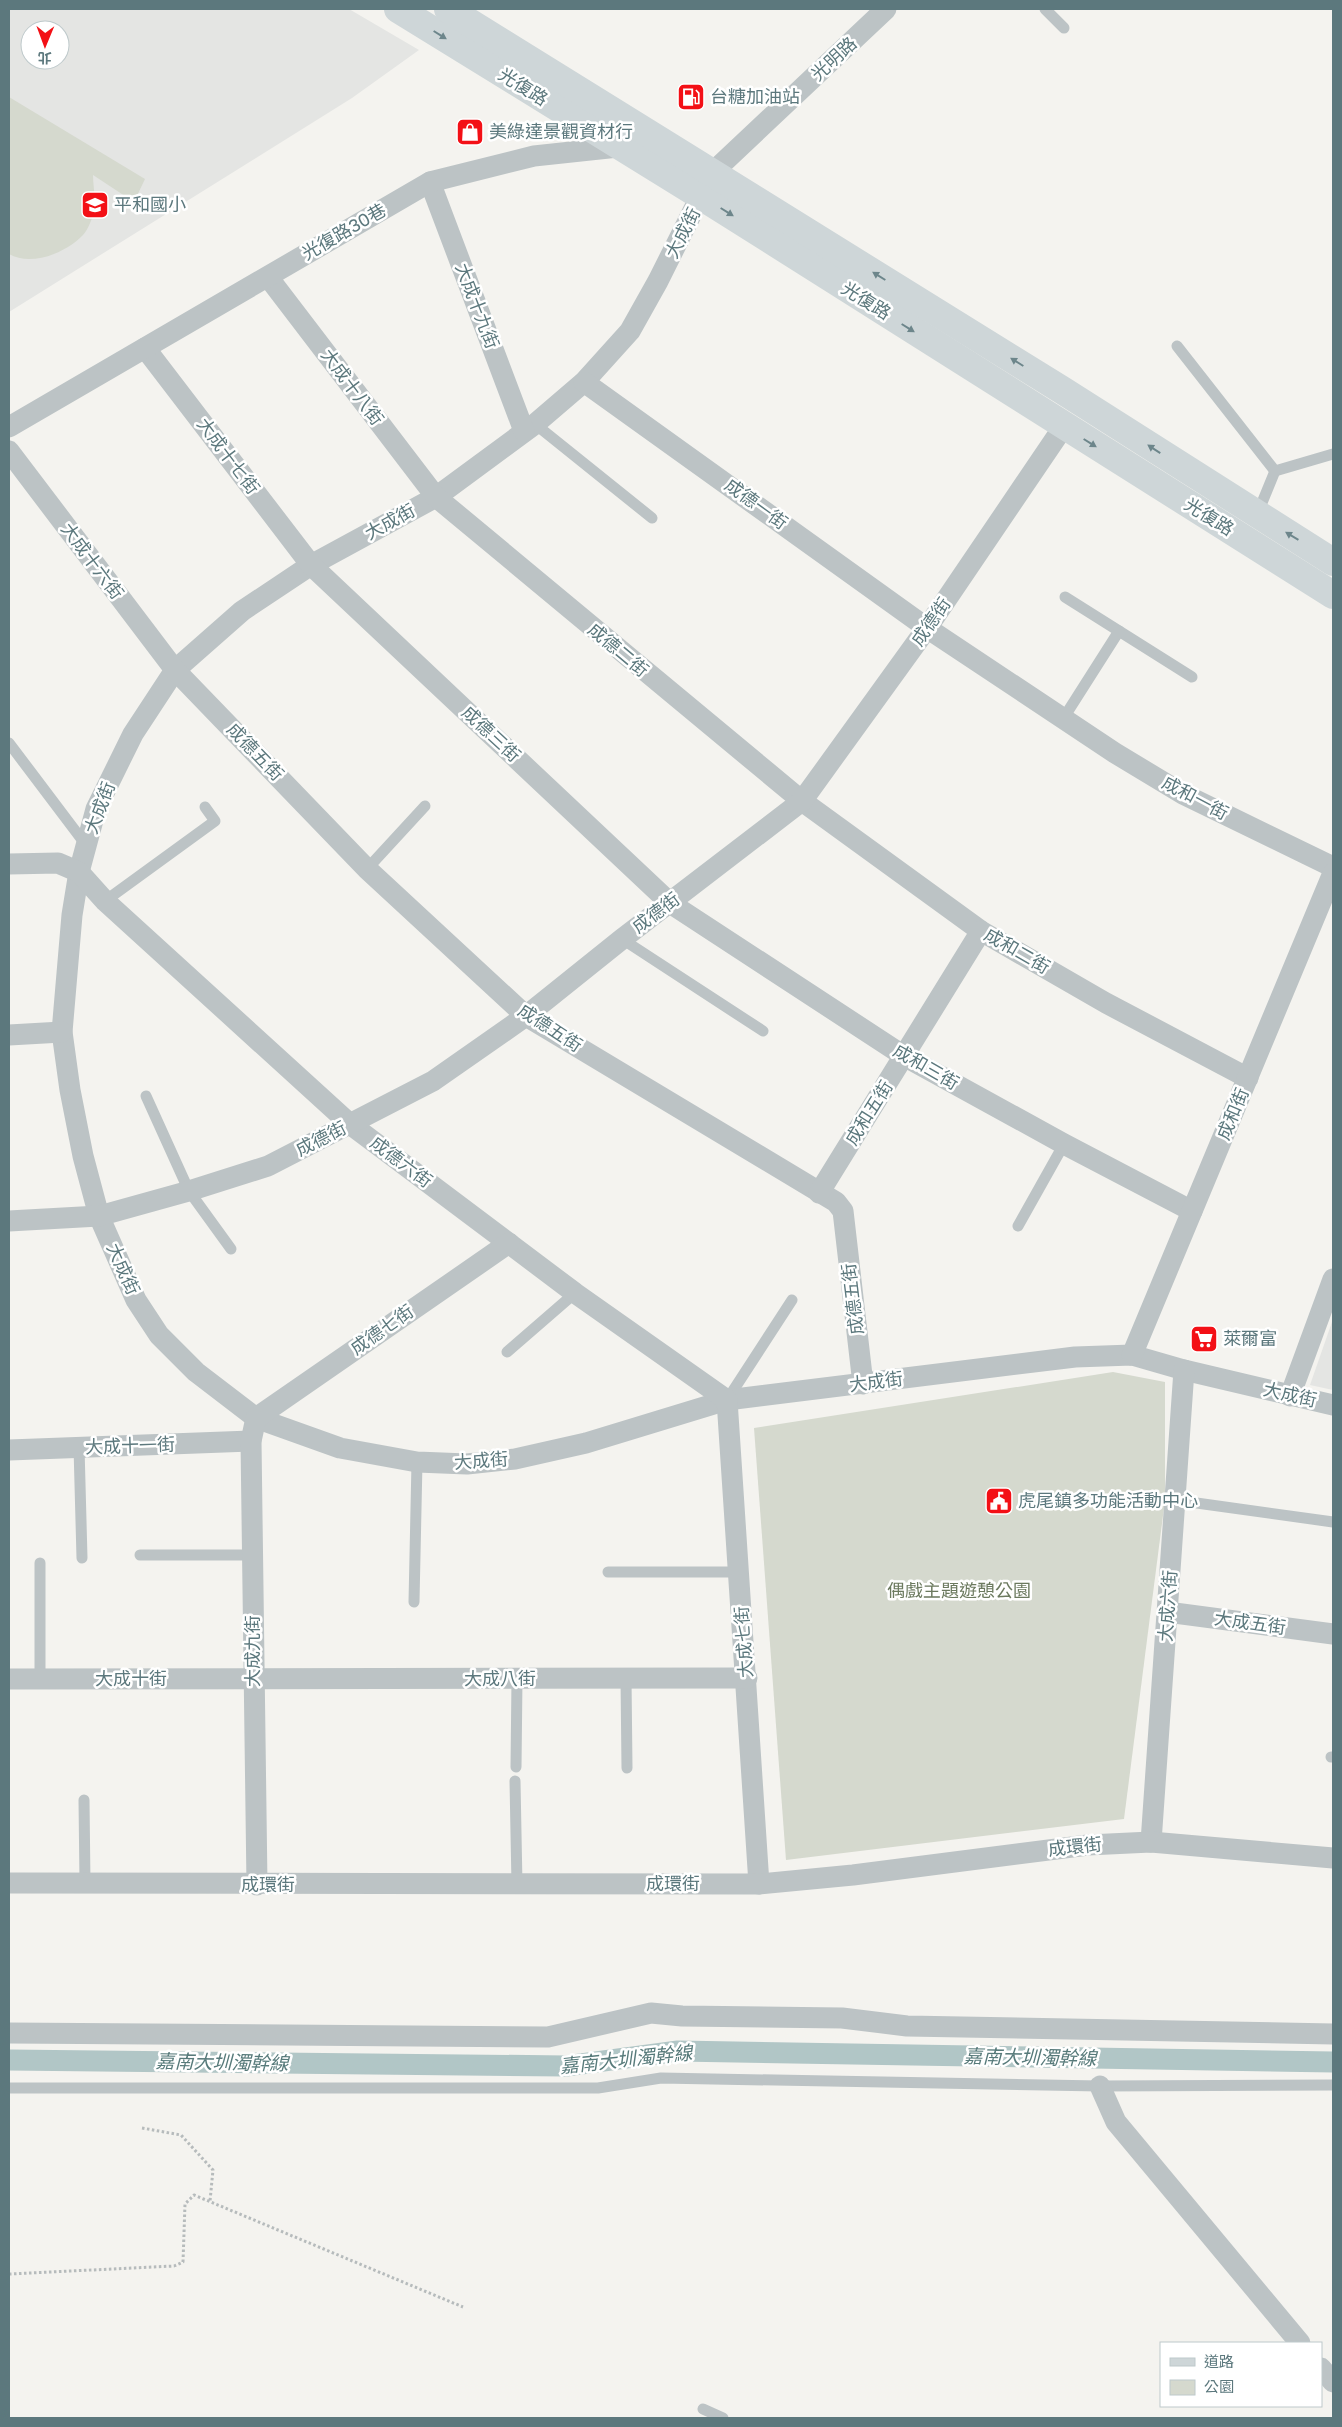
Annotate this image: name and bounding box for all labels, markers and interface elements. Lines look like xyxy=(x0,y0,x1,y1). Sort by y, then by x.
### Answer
north arrow xyxy=(20,20,70,70)
one-way arrow xyxy=(433,30,446,39)
street label: 光明路 xyxy=(806,32,861,85)
text: 北 xyxy=(38,50,52,67)
street label: 光復路 xyxy=(495,63,552,110)
fuel station icon: 台糖加油站 xyxy=(676,82,706,112)
place label: 台糖加油站 xyxy=(710,85,800,107)
shop icon: 美綠達景觀資材行 xyxy=(455,117,485,147)
place label: 美綠達景觀資材行 xyxy=(489,120,633,142)
school or university icon: 平和國小 xyxy=(80,190,110,220)
place label: 平和國小 xyxy=(114,193,186,215)
street label: 光復路30巷 xyxy=(297,198,390,264)
street label: 大成街 xyxy=(660,203,704,262)
one-way arrow xyxy=(720,208,733,217)
street label: 大成十九街 xyxy=(452,260,504,352)
one-way arrow xyxy=(873,272,886,281)
street label: 光復路 xyxy=(838,277,895,324)
one-way arrow xyxy=(902,323,915,332)
street label: 大成十八街 xyxy=(317,344,389,429)
one-way arrow xyxy=(1011,358,1024,367)
street label: 大成十七街 xyxy=(193,413,265,498)
one-way arrow xyxy=(1083,438,1096,447)
one-way arrow xyxy=(1148,445,1161,454)
street label: 成德一街 xyxy=(721,473,792,533)
street label: 光復路 xyxy=(1181,493,1238,540)
street label: 大成街 xyxy=(361,498,418,544)
street label: 大成十六街 xyxy=(57,518,129,603)
one-way arrow xyxy=(1285,532,1298,541)
street label: 成德街 xyxy=(906,593,955,650)
street label: 成德二街 xyxy=(584,618,653,681)
street label: 成德三街 xyxy=(458,701,526,766)
street label: 成德五街 xyxy=(223,718,289,785)
street label: 成和一街 xyxy=(1159,771,1232,824)
street label: 大成街 xyxy=(79,778,119,837)
street label: 成德街 xyxy=(627,887,684,937)
street label: 成和二街 xyxy=(981,923,1054,978)
street label: 成德五街 xyxy=(514,998,587,1056)
street label: 成和三街 xyxy=(890,1039,963,1094)
street label: 成和五街 xyxy=(840,1076,897,1149)
street label: 成和街 xyxy=(1211,1084,1253,1143)
street label: 成德街 xyxy=(291,1116,350,1160)
street label: 成德六街 xyxy=(366,1131,437,1192)
street label: 大成街 xyxy=(103,1239,145,1298)
street label: 成德五街 xyxy=(837,1262,867,1336)
street label: 成德七街 xyxy=(346,1300,417,1359)
supermarket icon: 萊爾富 xyxy=(1189,1324,1219,1354)
place label: 萊爾富 xyxy=(1223,1327,1277,1349)
street label: 大成街 xyxy=(848,1367,904,1395)
street label: 大成街 xyxy=(1261,1377,1319,1411)
street label: 大成十一街 xyxy=(85,1432,175,1458)
street label: 大成街 xyxy=(453,1447,509,1473)
public building icon: 虎尾鎮多功能活動中心 xyxy=(984,1486,1014,1516)
place label: 虎尾鎮多功能活動中心 xyxy=(1018,1489,1198,1511)
street label: 大成六街 xyxy=(1154,1569,1180,1643)
park label: 偶戲主題遊憩公園 xyxy=(887,1579,1031,1601)
street label: 大成七街 xyxy=(730,1605,756,1679)
street label: 大成五街 xyxy=(1213,1606,1287,1638)
street label: 大成九街 xyxy=(241,1615,263,1687)
street label: 大成十街 xyxy=(95,1667,167,1689)
street label: 大成八街 xyxy=(464,1667,536,1689)
street label: 成環街 xyxy=(1047,1832,1103,1860)
street label: 成環街 xyxy=(646,1872,700,1894)
street label: 成環街 xyxy=(241,1873,295,1895)
water label: 嘉南大圳濁幹線 xyxy=(559,2040,695,2077)
water label: 嘉南大圳濁幹線 xyxy=(963,2044,1099,2069)
water label: 嘉南大圳濁幹線 xyxy=(155,2049,291,2074)
legend xyxy=(1160,2342,1322,2407)
text: 道路 xyxy=(1204,2352,1234,2370)
text: 公園 xyxy=(1204,2377,1234,2395)

